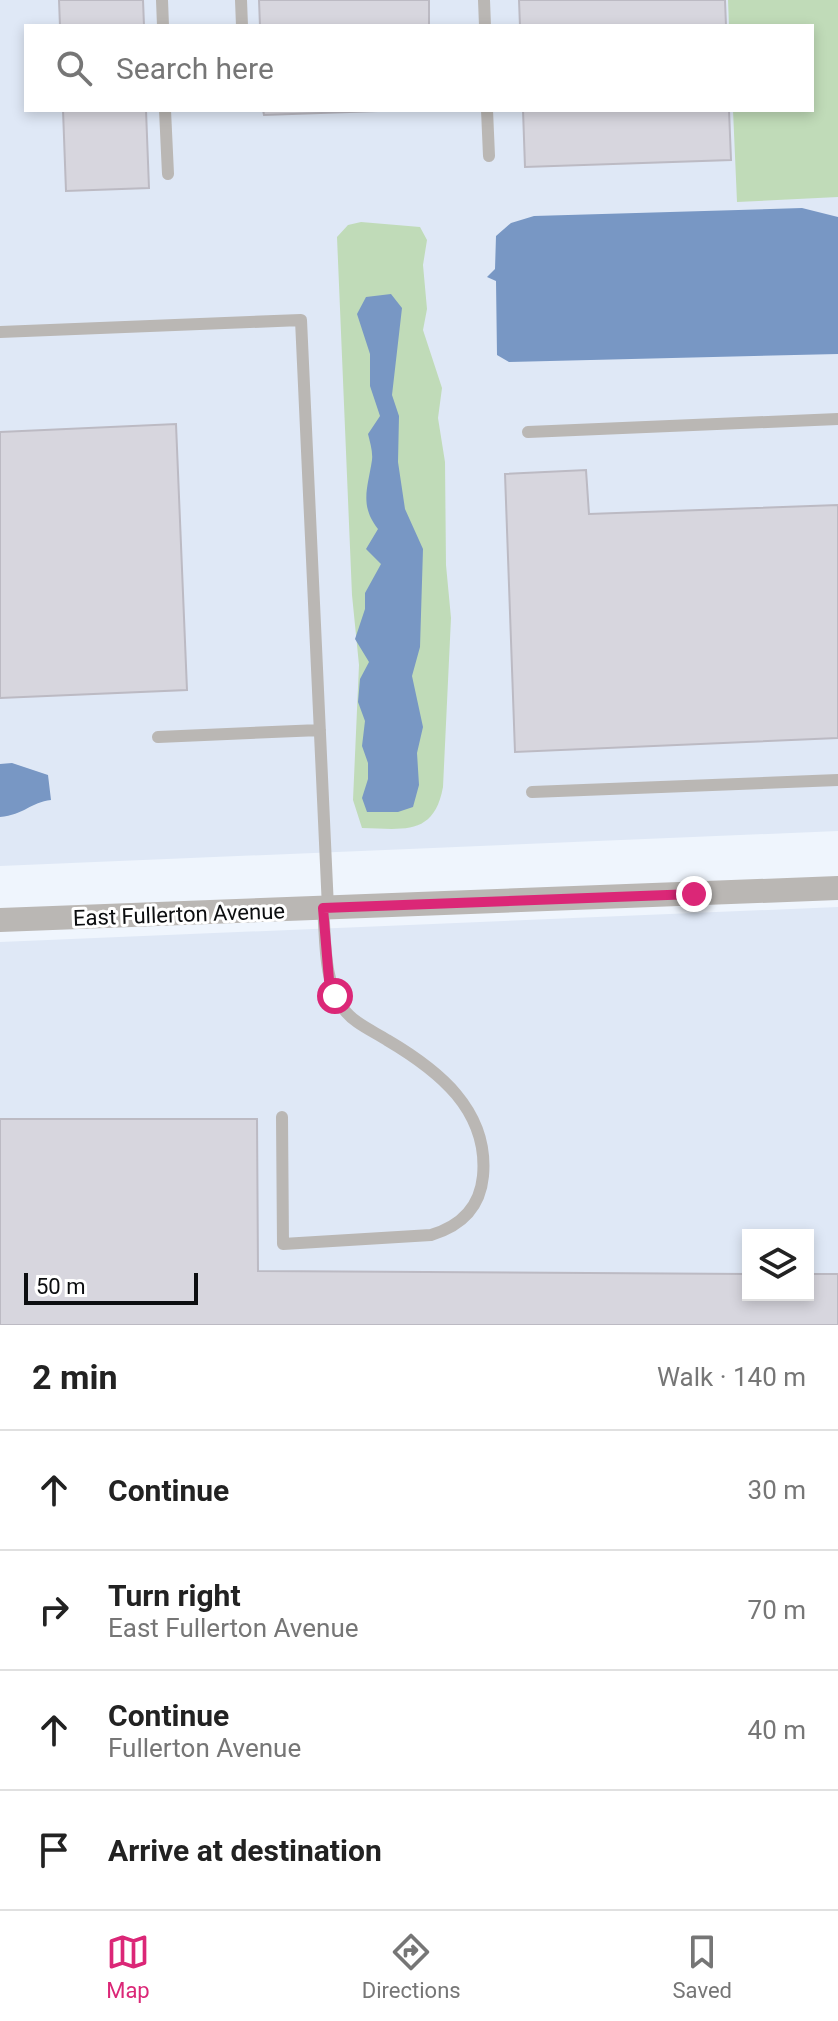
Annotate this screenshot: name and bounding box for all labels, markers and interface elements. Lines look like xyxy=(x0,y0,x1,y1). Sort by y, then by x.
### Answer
search box xyxy=(24,24,814,112)
icon: search xyxy=(52,46,96,90)
text: Search here xyxy=(116,51,274,86)
route end xyxy=(676,876,712,912)
street label: East Fullerton Avenue xyxy=(73,898,285,931)
route start xyxy=(317,978,353,1014)
map controls xyxy=(742,1229,814,1301)
button: layers xyxy=(742,1229,814,1301)
scale bar xyxy=(24,1269,198,1305)
text: 50 m xyxy=(36,1274,85,1299)
text: 2 min xyxy=(32,1357,117,1397)
text: Walk · 140 m xyxy=(657,1362,806,1392)
icon: ahead xyxy=(32,1468,76,1512)
text: Continue xyxy=(108,1473,229,1508)
text: 30 m xyxy=(748,1475,806,1505)
text: Turn right xyxy=(108,1578,241,1613)
icon: right xyxy=(32,1588,76,1632)
text: 70 m xyxy=(748,1595,806,1625)
text: East Fullerton Avenue xyxy=(108,1613,359,1643)
text: Continue xyxy=(108,1698,229,1733)
icon: ahead xyxy=(32,1708,76,1752)
text: 40 m xyxy=(748,1715,806,1745)
text: Fullerton Avenue xyxy=(108,1733,301,1763)
icon: arrive xyxy=(32,1828,76,1872)
text: Arrive at destination xyxy=(108,1833,382,1868)
tab: Map xyxy=(106,1930,150,2003)
tab: Directions xyxy=(362,1930,461,2003)
tab: Saved xyxy=(673,1930,732,2003)

